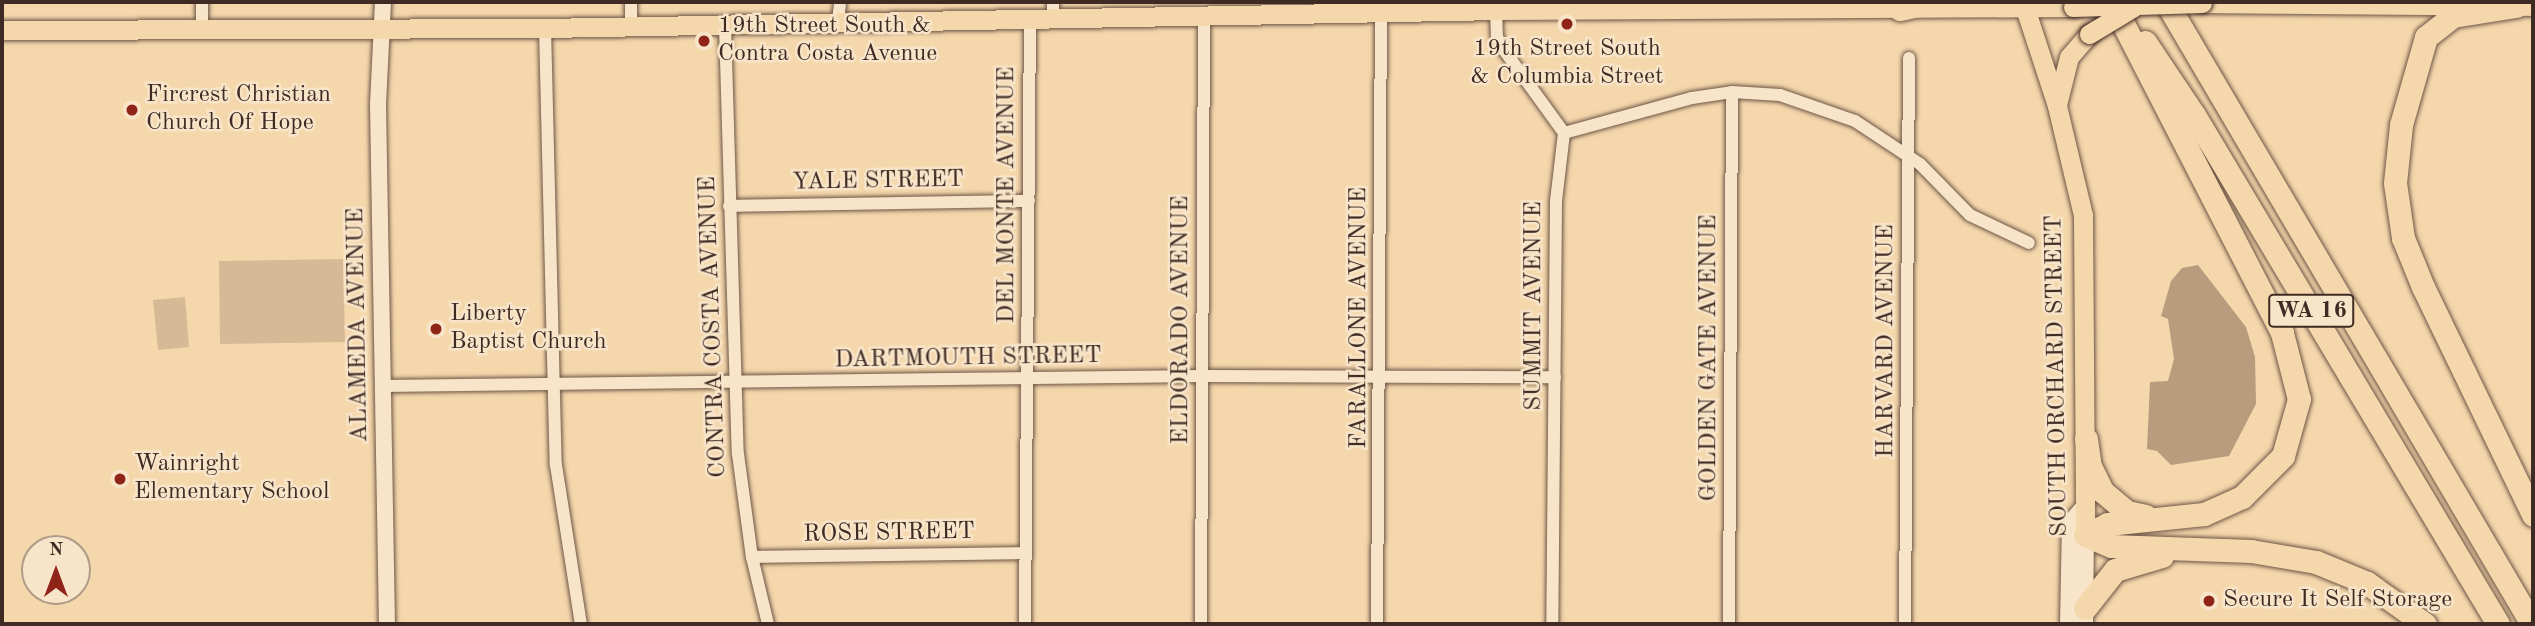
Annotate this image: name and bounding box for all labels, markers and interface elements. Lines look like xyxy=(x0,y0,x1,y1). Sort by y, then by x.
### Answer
place label: 19th Street South & Contra Costa Avenue xyxy=(718,13,937,69)
marker: 19th Street South & Columbia Street xyxy=(1559,16,1575,32)
marker: 19th Street South & Contra Costa Avenue xyxy=(696,33,712,49)
place label: 19th Street South & Columbia Street xyxy=(1471,36,1663,92)
street label: DEL MONTE AVENUE xyxy=(994,66,1022,324)
place label: Fircrest Christian Church Of Hope xyxy=(146,82,331,138)
marker: Fircrest Christian Church Of Hope xyxy=(124,102,140,118)
street label: YALE STREET xyxy=(792,166,964,198)
street label: CONTRA COSTA AVENUE xyxy=(694,176,734,478)
street label: FARALLONE AVENUE xyxy=(1346,187,1374,449)
street label: ELDORADO AVENUE xyxy=(1168,195,1196,445)
street label: SUMMIT AVENUE xyxy=(1521,201,1549,411)
street label: ALAMEDA AVENUE xyxy=(343,207,375,443)
street label: GOLDEN GATE AVENUE xyxy=(1696,214,1724,502)
street label: SOUTH ORCHARD STREET xyxy=(2041,215,2075,537)
street label: HARVARD AVENUE xyxy=(1873,224,1901,458)
road number: WA 16 xyxy=(2267,292,2355,330)
place label: Liberty Baptist Church xyxy=(450,301,607,357)
marker: Liberty Baptist Church xyxy=(428,321,444,337)
street label: DARTMOUTH STREET xyxy=(834,342,1102,376)
place label: Wainright Elementary School xyxy=(134,451,329,507)
marker: Wainright Elementary School xyxy=(112,471,128,487)
street label: ROSE STREET xyxy=(803,518,975,550)
north arrow xyxy=(21,535,91,605)
text: N xyxy=(49,541,63,560)
place label: Secure It Self Storage xyxy=(2223,587,2452,615)
marker: Secure It Self Storage xyxy=(2201,593,2217,609)

